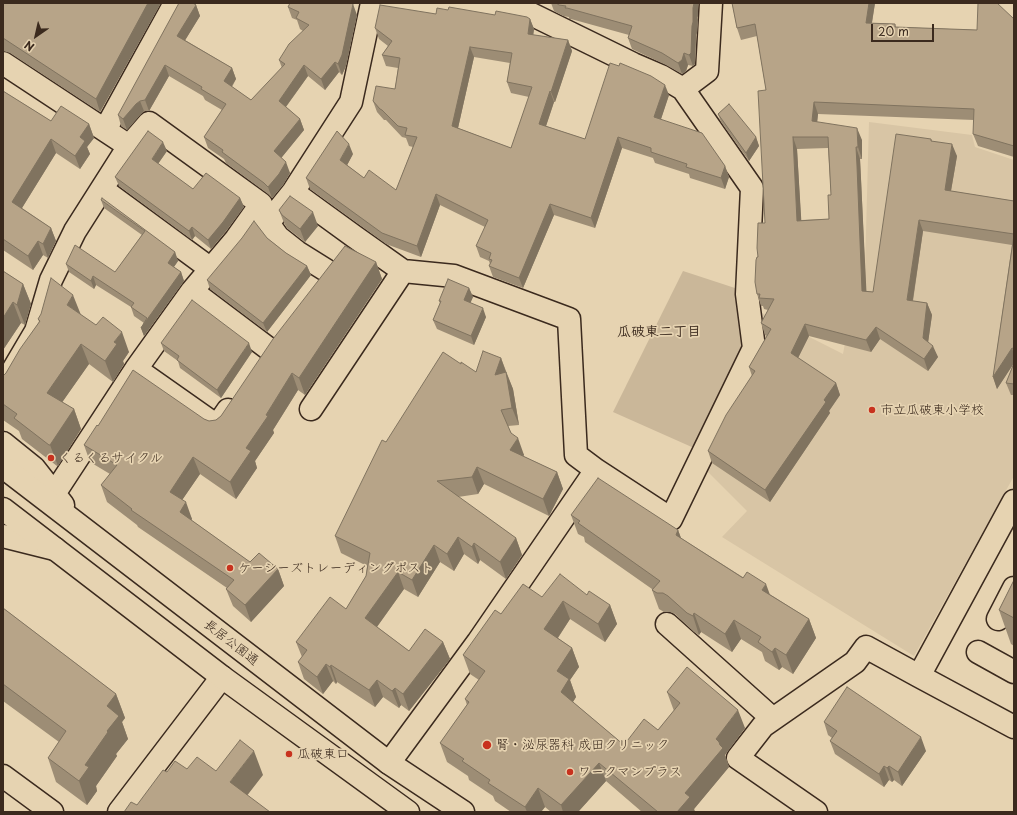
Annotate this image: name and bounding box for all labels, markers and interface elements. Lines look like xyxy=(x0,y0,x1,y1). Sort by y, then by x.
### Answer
north arrow xyxy=(16,16,56,56)
scale bar xyxy=(873,16,936,42)
text: 20 m xyxy=(878,22,909,40)
text: N xyxy=(21,37,37,56)
district label: 瓜破東二丁目 xyxy=(617,324,701,340)
place label: 市立瓜破東小学校 xyxy=(880,402,984,418)
marker: 市立瓜破東小学校 xyxy=(867,405,877,415)
place label: くるくるサイクル xyxy=(59,450,163,466)
marker: くるくるサイクル xyxy=(46,453,56,463)
place label: ケーシーズトレーディングポスト xyxy=(238,560,434,576)
marker: ケーシーズトレーディングポスト xyxy=(225,563,235,573)
street label: 長居公園通 xyxy=(201,617,261,669)
place label: 腎・泌尿器科 成田クリニック xyxy=(496,737,669,753)
marker: 腎・泌尿器科 成田クリニック xyxy=(481,739,493,751)
place label: 瓜破東口 xyxy=(297,746,349,762)
marker: 瓜破東口 xyxy=(284,749,294,759)
place label: ワークマンプラス xyxy=(578,764,682,780)
marker: ワークマンプラス xyxy=(565,767,575,777)

